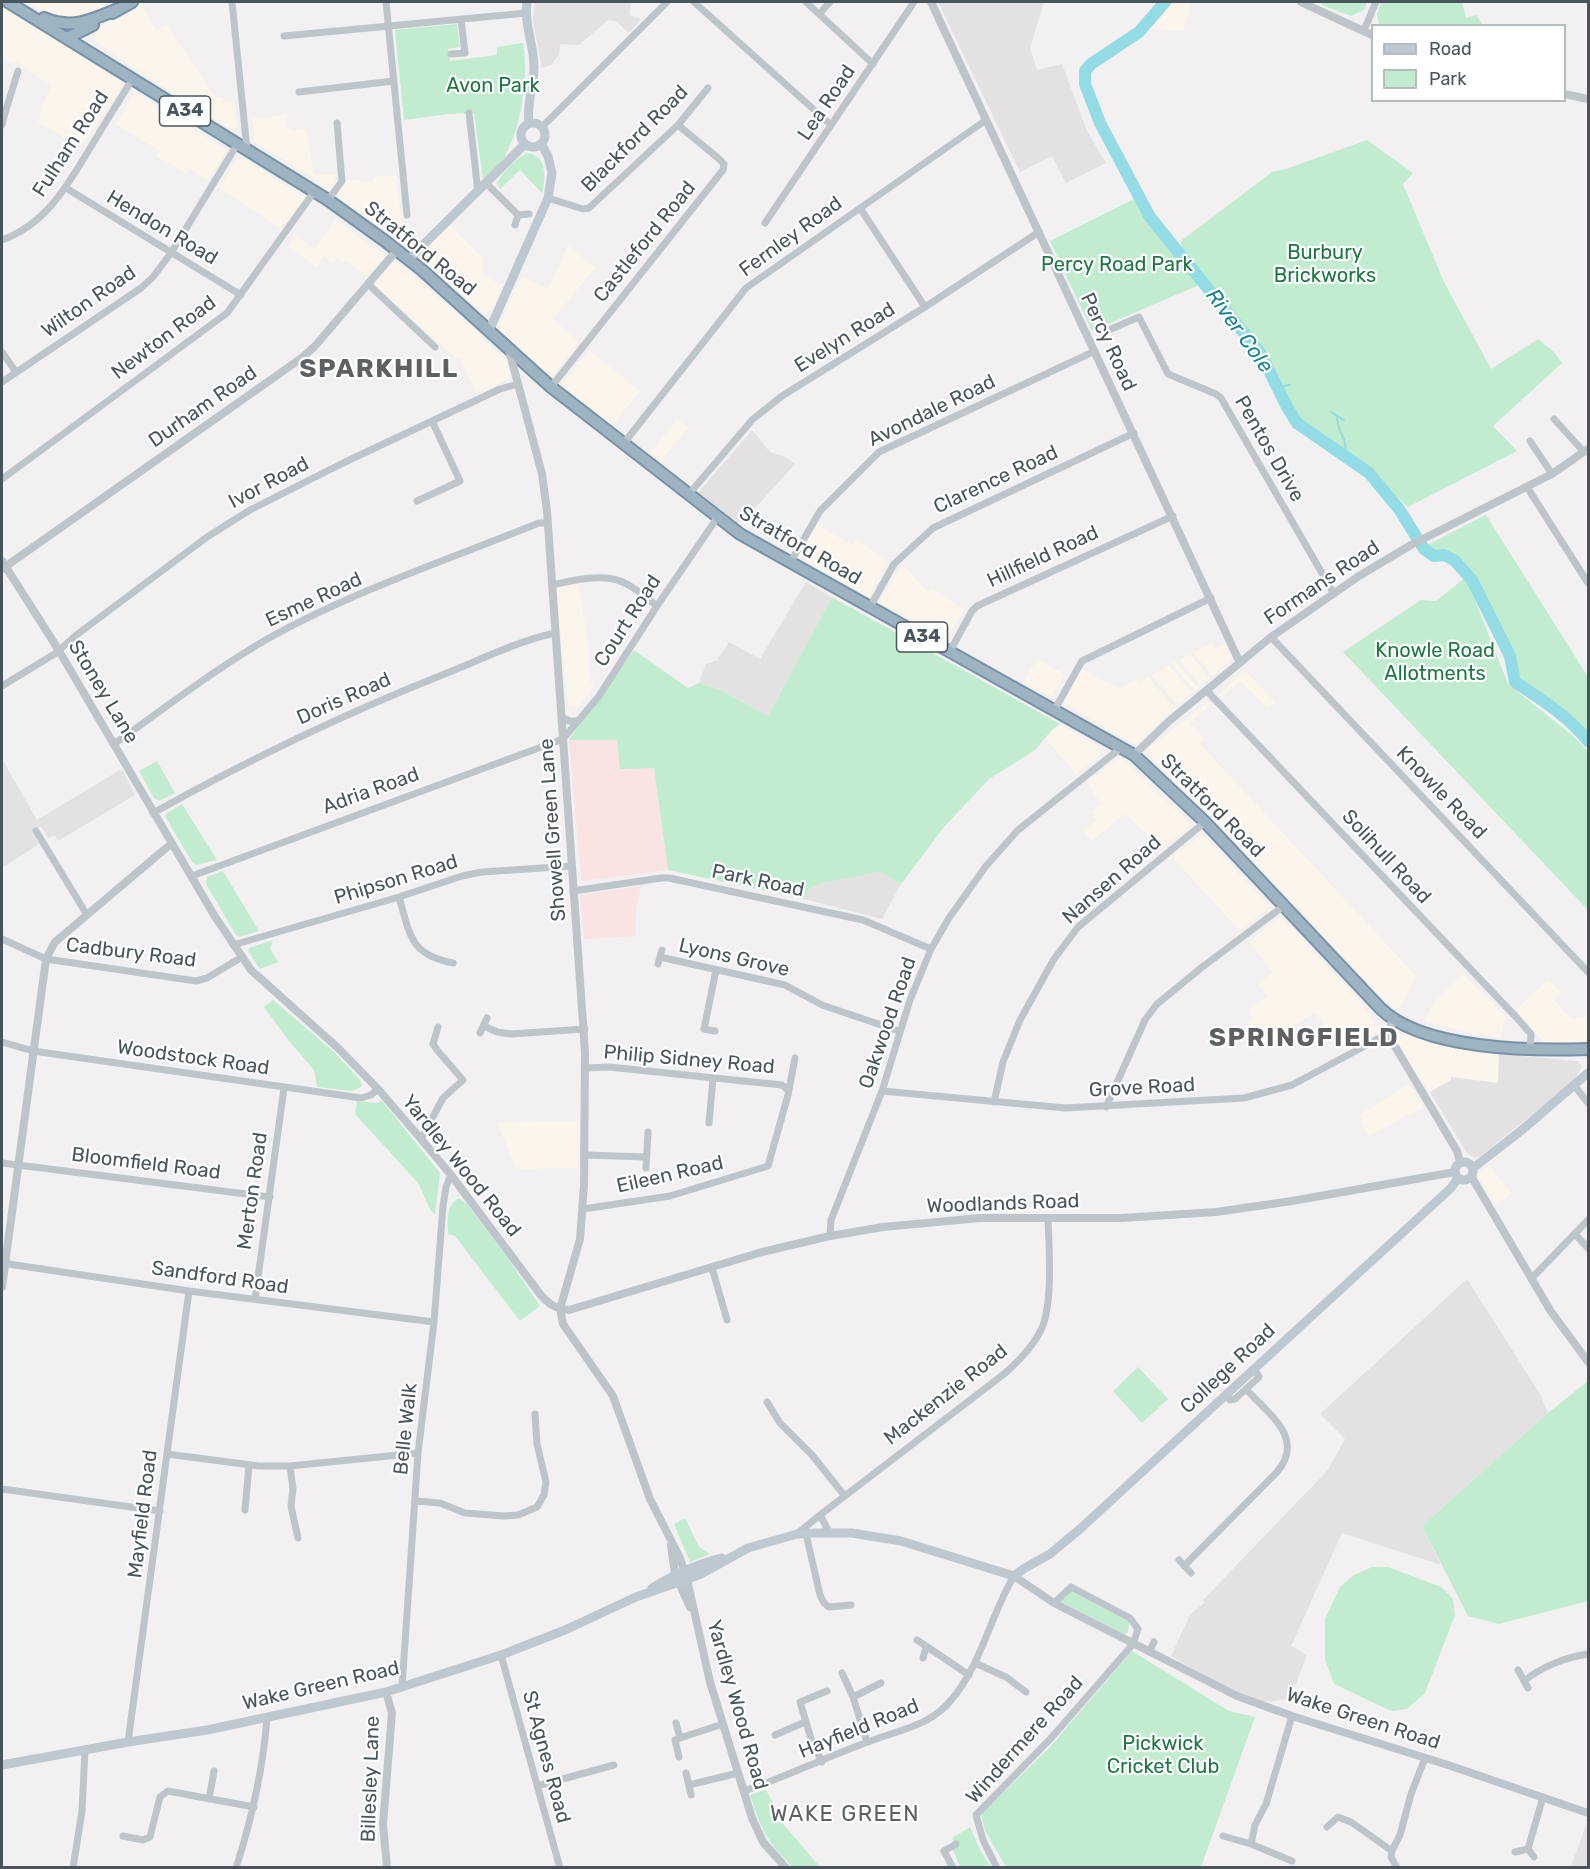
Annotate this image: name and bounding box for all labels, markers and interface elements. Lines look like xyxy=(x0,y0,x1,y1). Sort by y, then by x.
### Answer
legend xyxy=(1371,24,1566,102)
text: Road xyxy=(1429,38,1472,60)
street label: Lea Road xyxy=(793,61,861,145)
text: Park xyxy=(1429,68,1466,90)
park label: Avon Park xyxy=(446,74,540,98)
street label: Blackford Road xyxy=(577,81,693,197)
street label: Fulham Road xyxy=(28,86,114,202)
road number: A34 xyxy=(160,96,210,126)
street label: Castleford Road xyxy=(589,177,701,307)
street label: Hendon Road xyxy=(102,185,222,271)
street label: Fernley Road xyxy=(735,192,847,282)
street label: Stratford Road xyxy=(359,197,481,301)
park label: Burbury Brickworks xyxy=(1274,241,1376,288)
park label: Percy Road Park xyxy=(1041,253,1193,277)
street label: Wilton Road xyxy=(37,261,141,343)
water label: River Cole xyxy=(1200,284,1278,378)
street label: Percy Road xyxy=(1075,289,1141,395)
street label: Newton Road xyxy=(107,291,221,385)
street label: Evelyn Road xyxy=(790,298,900,378)
district label: SPARKHILL xyxy=(299,353,459,385)
street label: Durham Road xyxy=(144,361,262,453)
street label: Avondale Road xyxy=(865,370,999,452)
street label: Pentos Drive xyxy=(1229,392,1309,506)
street label: Clarence Road xyxy=(930,441,1062,519)
street label: Ivor Road xyxy=(225,452,313,514)
street label: Stratford Road xyxy=(735,501,865,591)
street label: Hillfield Road xyxy=(984,521,1102,593)
street label: Formans Road xyxy=(1260,536,1384,630)
street label: Esme Road xyxy=(262,567,366,633)
street label: Court Road xyxy=(589,571,667,671)
road number: A34 xyxy=(896,622,948,652)
street label: Stoney Lane xyxy=(63,636,143,748)
park label: Knowle Road Allotments xyxy=(1375,639,1495,686)
street label: Doris Road xyxy=(293,668,395,730)
street label: Showell Green Lane xyxy=(535,738,571,922)
street label: Knowle Road xyxy=(1391,742,1491,844)
street label: Stratford Road xyxy=(1155,749,1269,863)
street label: Adria Road xyxy=(319,762,423,820)
street label: Solihull Road xyxy=(1336,805,1436,909)
street label: Nansen Road xyxy=(1058,831,1166,929)
street label: Phipson Road xyxy=(331,850,461,910)
street label: Park Road xyxy=(710,860,806,902)
street label: Cadbury Road xyxy=(64,933,198,973)
street label: Lyons Grove xyxy=(676,934,792,982)
street label: Oakwood Road xyxy=(854,954,922,1092)
district label: SPRINGFIELD xyxy=(1209,1022,1399,1054)
street label: Woodstock Road xyxy=(115,1035,271,1081)
street label: Philip Sidney Road xyxy=(602,1041,776,1079)
street label: Grove Road xyxy=(1088,1073,1196,1103)
street label: Yardley Wood Road xyxy=(396,1090,526,1242)
street label: Merton Road xyxy=(233,1131,273,1251)
street label: Bloomfield Road xyxy=(70,1143,222,1185)
street label: Eileen Road xyxy=(614,1151,726,1199)
street label: Woodlands Road xyxy=(926,1189,1080,1219)
street label: Sandford Road xyxy=(150,1257,290,1299)
street label: College Road xyxy=(1176,1319,1280,1419)
street label: Mackenzie Road xyxy=(880,1339,1012,1451)
street label: Belle Walk xyxy=(389,1382,423,1476)
street label: Mayfield Road xyxy=(123,1449,163,1579)
street label: Yardley Wood Road xyxy=(701,1617,773,1793)
street label: Wake Green Road xyxy=(240,1656,402,1716)
street label: Windermere Road xyxy=(961,1671,1089,1809)
street label: Wake Green Road xyxy=(1283,1683,1443,1755)
street label: St Agnes Road xyxy=(517,1688,575,1826)
street label: Hayfield Road xyxy=(795,1694,923,1764)
street label: Billesley Lane xyxy=(357,1715,385,1843)
park label: Pickwick Cricket Club xyxy=(1107,1732,1219,1779)
district label: WAKE GREEN xyxy=(770,1802,920,1828)

